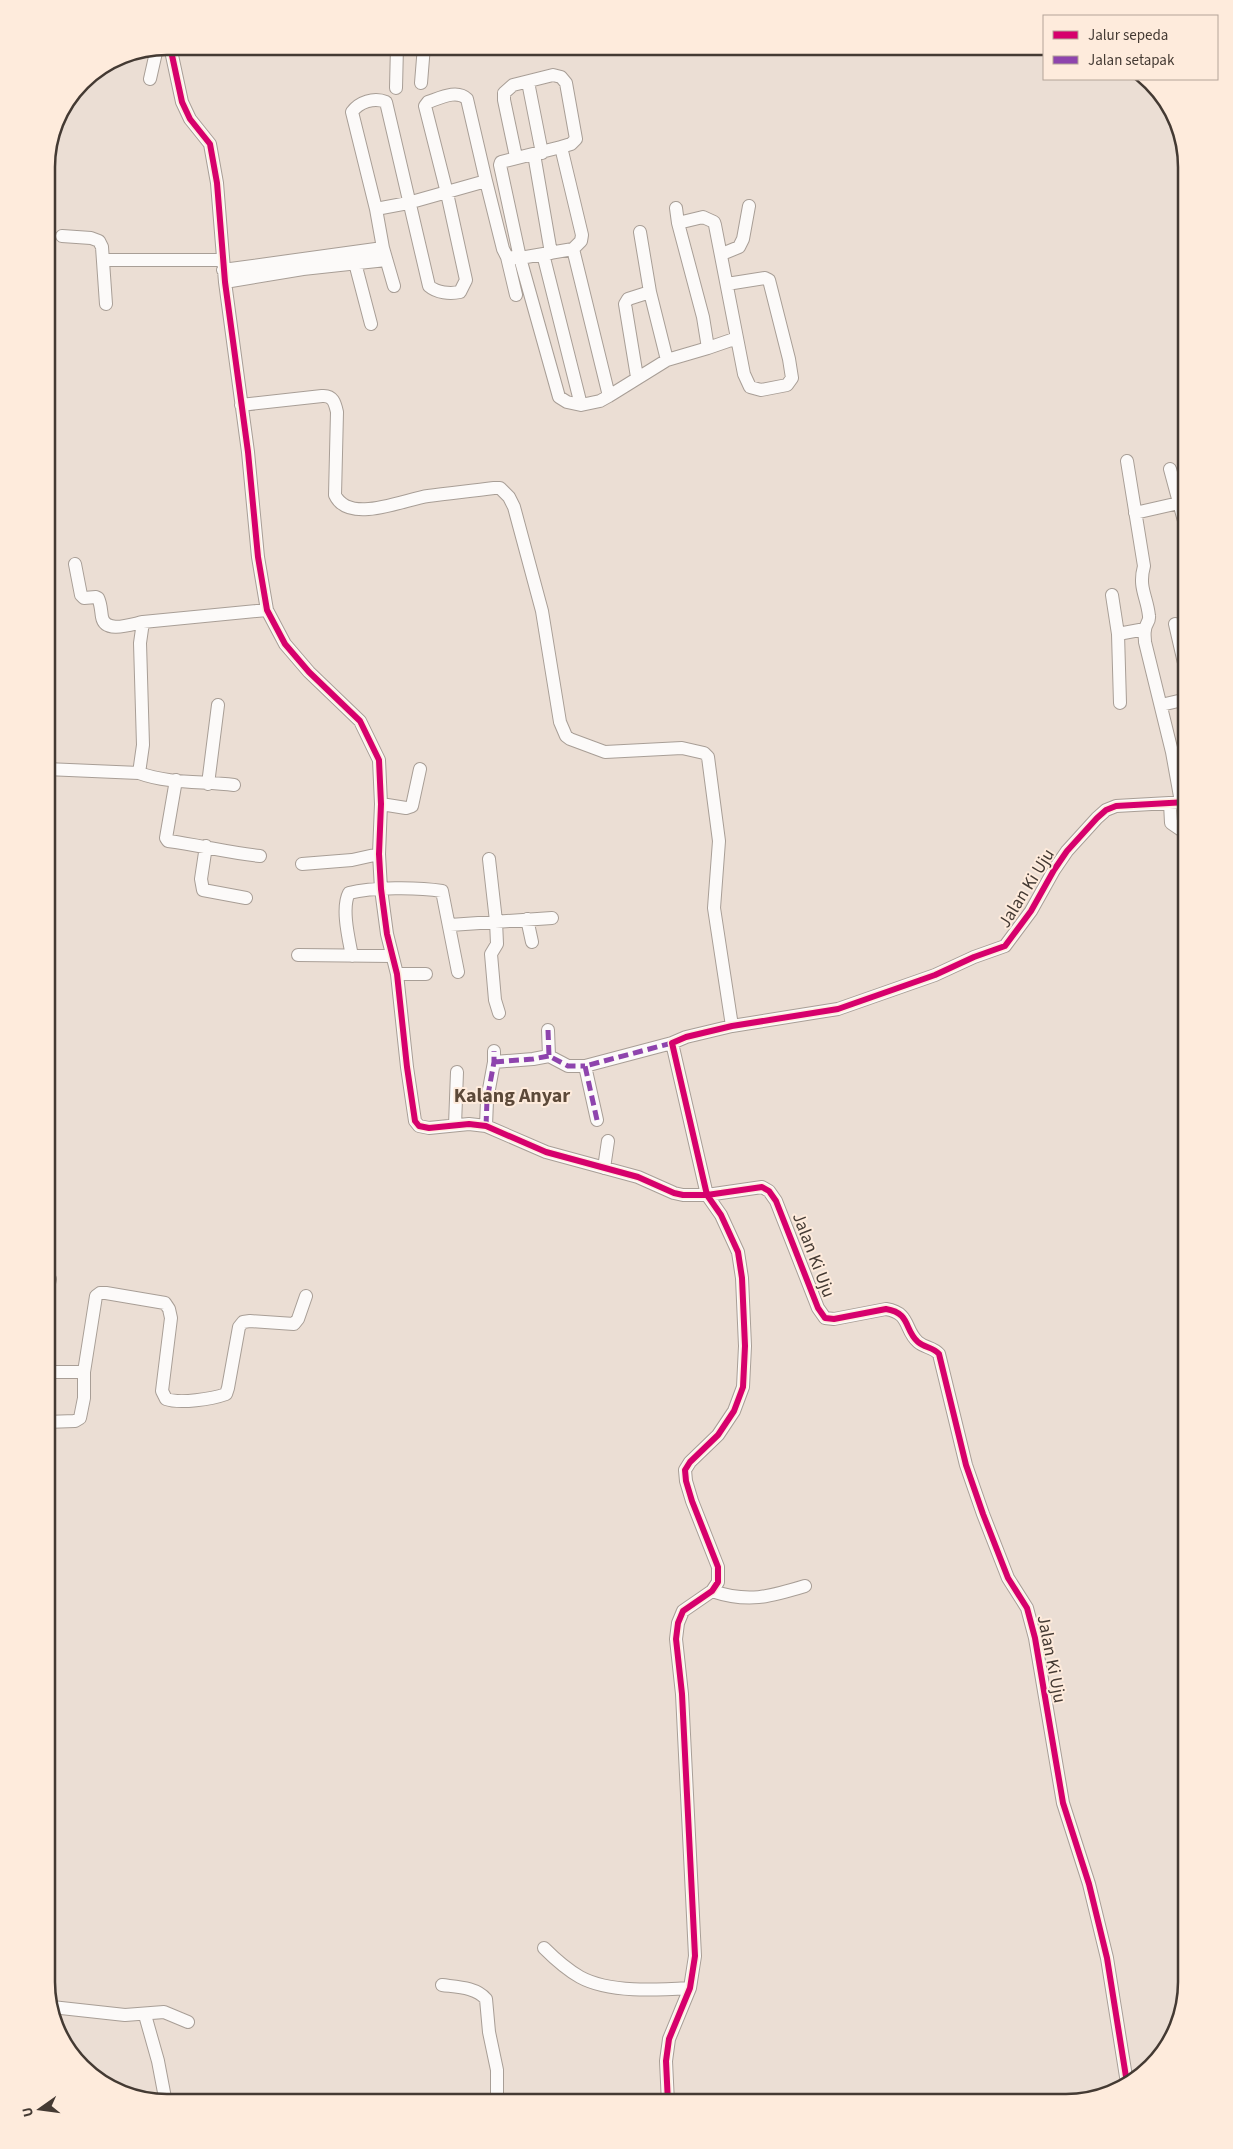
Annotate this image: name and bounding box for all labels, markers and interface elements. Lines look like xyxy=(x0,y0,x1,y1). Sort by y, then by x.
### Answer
legend xyxy=(1043,15,1218,80)
text: Jalur sepeda xyxy=(1088,25,1168,46)
text: Jalan setapak xyxy=(1088,50,1175,71)
street label: Jalan Ki Uju xyxy=(992,844,1061,933)
district label: Kalang Anyar xyxy=(454,1082,570,1110)
street label: Jalan Ki Uju xyxy=(786,1209,841,1301)
street label: Jalan Ki Uju xyxy=(1031,1613,1072,1705)
north arrow xyxy=(15,2084,65,2134)
text: U xyxy=(18,2105,39,2119)

